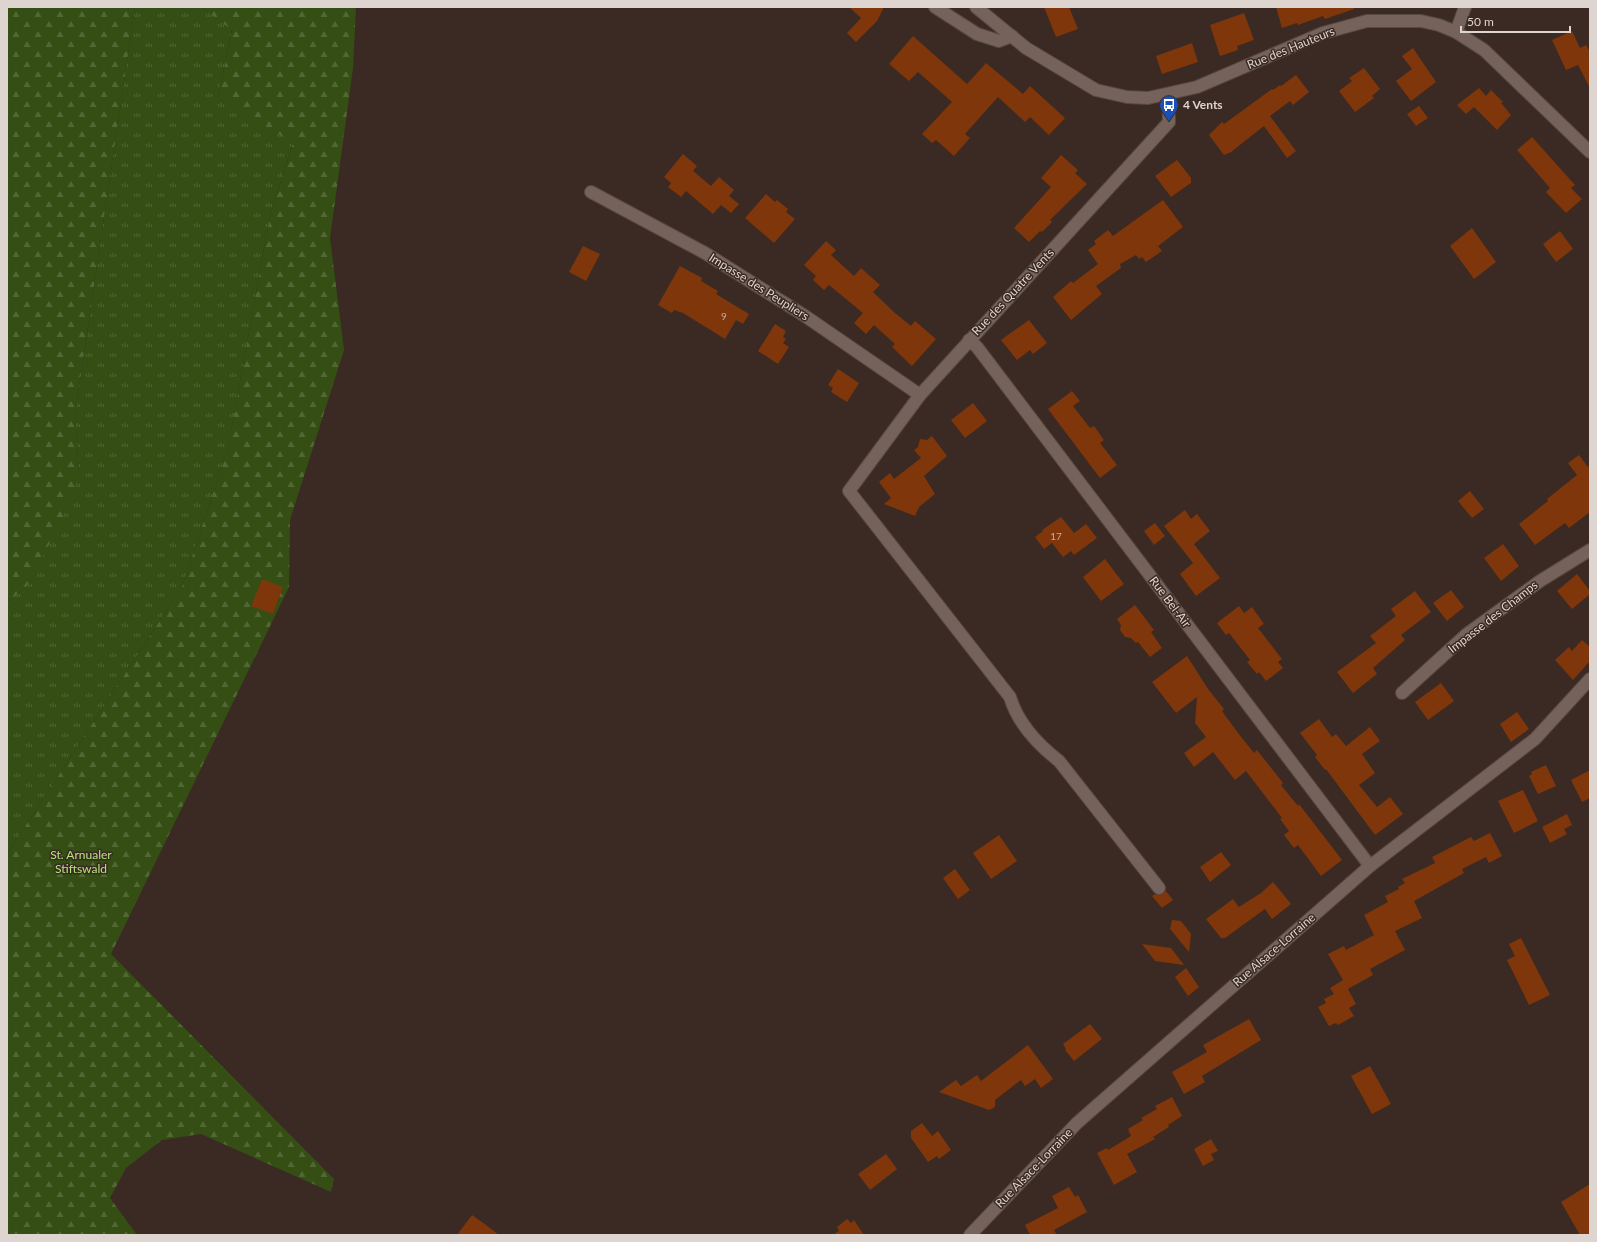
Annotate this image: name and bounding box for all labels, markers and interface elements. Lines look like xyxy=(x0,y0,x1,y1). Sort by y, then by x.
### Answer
scale bar xyxy=(1461,8,1570,34)
text: 50 m xyxy=(1467,14,1494,29)
street label: Rue des Hauteurs xyxy=(1245,23,1337,72)
bus stop icon: 4 Vents xyxy=(1158,94,1180,122)
place label: 4 Vents xyxy=(1183,97,1223,112)
street label: Rue des Quatre Vents xyxy=(968,245,1057,338)
street label: Impasse des Peupliers xyxy=(706,250,812,323)
house number: 9 xyxy=(721,310,727,322)
house number: 17 xyxy=(1050,530,1062,542)
street label: Rue Bel-Air xyxy=(1146,573,1195,631)
street label: Impasse des Champs xyxy=(1445,577,1540,656)
park label: St. Arnualer Stiftswald xyxy=(50,847,112,876)
street label: Rue Alsace-Lorraine xyxy=(1229,910,1318,990)
street label: Rue Alsace-Lorraine xyxy=(992,1125,1075,1210)

